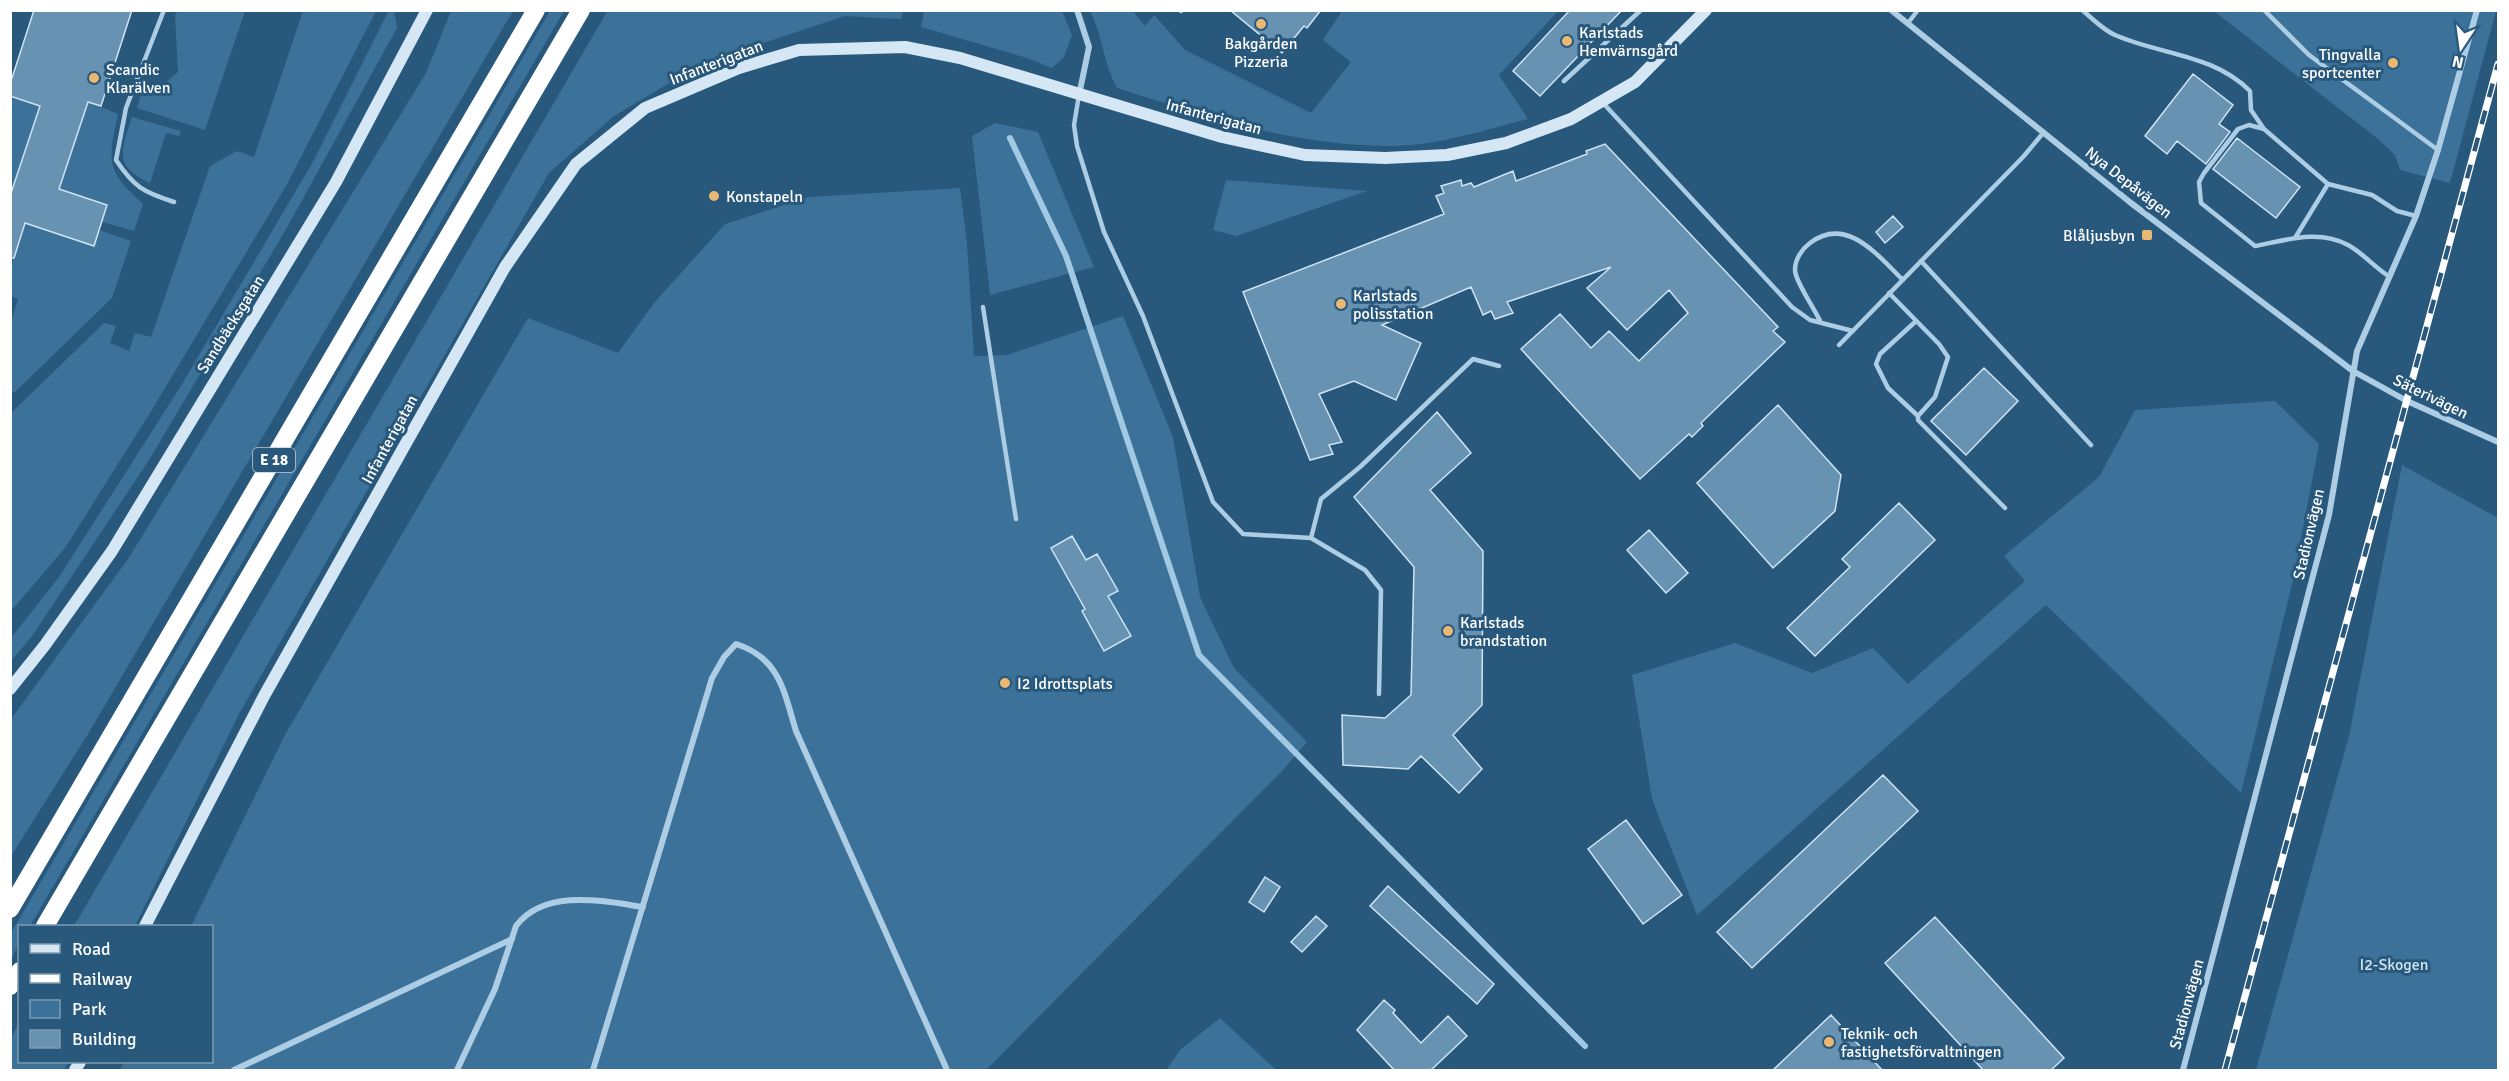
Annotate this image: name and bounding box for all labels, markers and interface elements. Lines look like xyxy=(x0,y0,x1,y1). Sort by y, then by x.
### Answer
marker: Bakgården Pizzeria xyxy=(1254,17,1268,31)
north arrow xyxy=(2431,18,2491,78)
place label: Karlstads Hemvärnsgård xyxy=(1579,23,1678,61)
place label: Bakgården Pizzeria xyxy=(1224,34,1298,72)
marker: Karlstads Hemvärnsgård xyxy=(1560,34,1574,48)
street label: Infanterigatan xyxy=(667,36,766,90)
place label: Tingvalla sportcenter xyxy=(2302,45,2381,83)
text: N xyxy=(2450,51,2466,73)
marker: Tingvalla sportcenter xyxy=(2386,56,2400,70)
place label: Scandic Klarälven xyxy=(106,60,171,98)
marker: Scandic Klarälven xyxy=(87,71,101,85)
street label: Infanterigatan xyxy=(1164,95,1264,139)
street label: Nya Depåvägen xyxy=(2081,143,2176,223)
place label: Konstapeln xyxy=(726,187,803,207)
marker: Konstapeln xyxy=(707,189,721,203)
place label: Blåljusbyn xyxy=(2063,226,2135,246)
marker: Blåljusbyn xyxy=(2140,228,2154,242)
street label: Sandbäcksgatan xyxy=(193,272,269,377)
place label: Karlstads polisstation xyxy=(1353,286,1433,324)
marker: Karlstads polisstation xyxy=(1334,297,1348,311)
street label: Säterivägen xyxy=(2390,370,2471,424)
street label: Infanterigatan xyxy=(357,392,422,487)
road number: E 18 xyxy=(253,448,295,472)
street label: Stadionvägen xyxy=(2289,487,2329,582)
place label: Karlstads brandstation xyxy=(1460,613,1547,651)
marker: Karlstads brandstation xyxy=(1441,624,1455,638)
place label: I2 Idrottsplats xyxy=(1017,674,1113,694)
marker: I2 Idrottsplats xyxy=(998,676,1012,690)
legend xyxy=(18,925,213,1063)
text: Road xyxy=(72,938,111,960)
park label: I2-Skogen xyxy=(2359,955,2429,975)
street label: Stadionvägen xyxy=(2165,957,2209,1052)
text: Railway xyxy=(72,968,133,990)
text: Park xyxy=(72,998,107,1020)
place label: Teknik- och fastighetsförvaltningen xyxy=(1841,1024,2002,1062)
text: Building xyxy=(72,1028,136,1050)
marker: Teknik- och fastighetsförvaltningen xyxy=(1822,1035,1836,1049)

